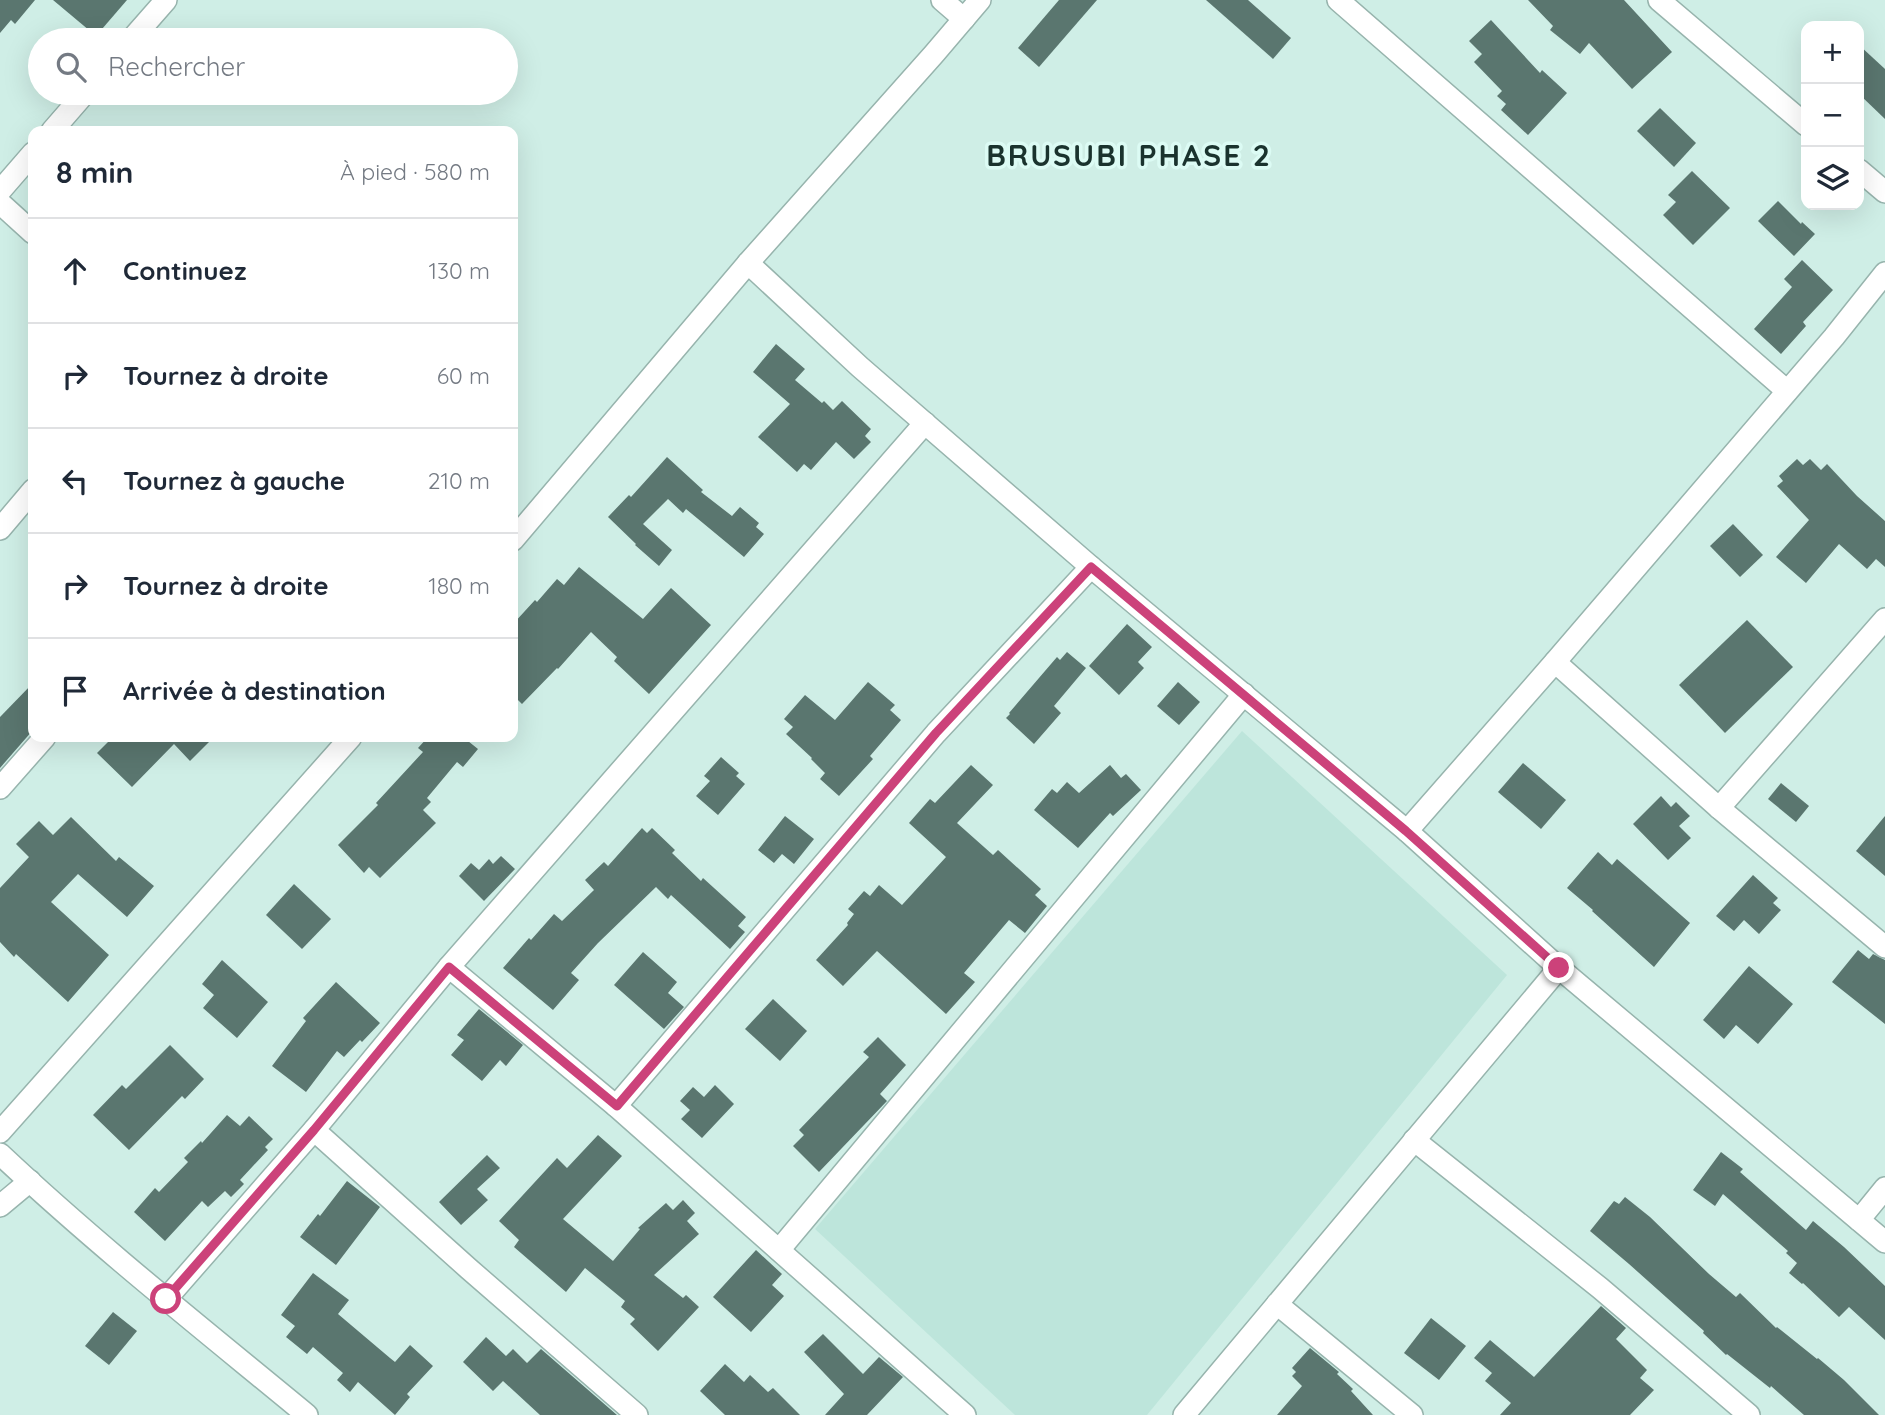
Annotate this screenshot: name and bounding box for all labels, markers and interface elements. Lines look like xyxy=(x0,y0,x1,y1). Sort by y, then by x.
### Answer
map controls xyxy=(1801,21,1864,210)
button: + xyxy=(1801,21,1864,84)
search box xyxy=(28,28,518,105)
icon: search xyxy=(52,48,90,86)
text: Rechercher xyxy=(108,50,245,83)
button: − xyxy=(1801,84,1864,147)
district label: BRUSUBI PHASE 2 xyxy=(986,136,1272,174)
button: layers xyxy=(1801,147,1864,210)
text: 8 min xyxy=(56,153,133,191)
text: À pied · 580 m xyxy=(340,157,490,186)
icon: ahead xyxy=(56,252,94,290)
text: Continuez xyxy=(123,254,246,287)
text: 130 m xyxy=(428,256,490,285)
icon: right xyxy=(56,357,94,395)
text: Tournez à droite xyxy=(123,359,328,392)
text: 60 m xyxy=(437,361,490,390)
icon: left xyxy=(56,462,94,500)
text: Tournez à gauche xyxy=(123,464,345,497)
text: 210 m xyxy=(428,466,490,495)
icon: right xyxy=(56,567,94,605)
text: Tournez à droite xyxy=(123,569,328,602)
text: 180 m xyxy=(428,571,490,600)
icon: arrive xyxy=(56,672,94,710)
text: Arrivée à destination xyxy=(123,674,386,707)
route end xyxy=(1543,952,1574,983)
route start xyxy=(150,1283,181,1314)

